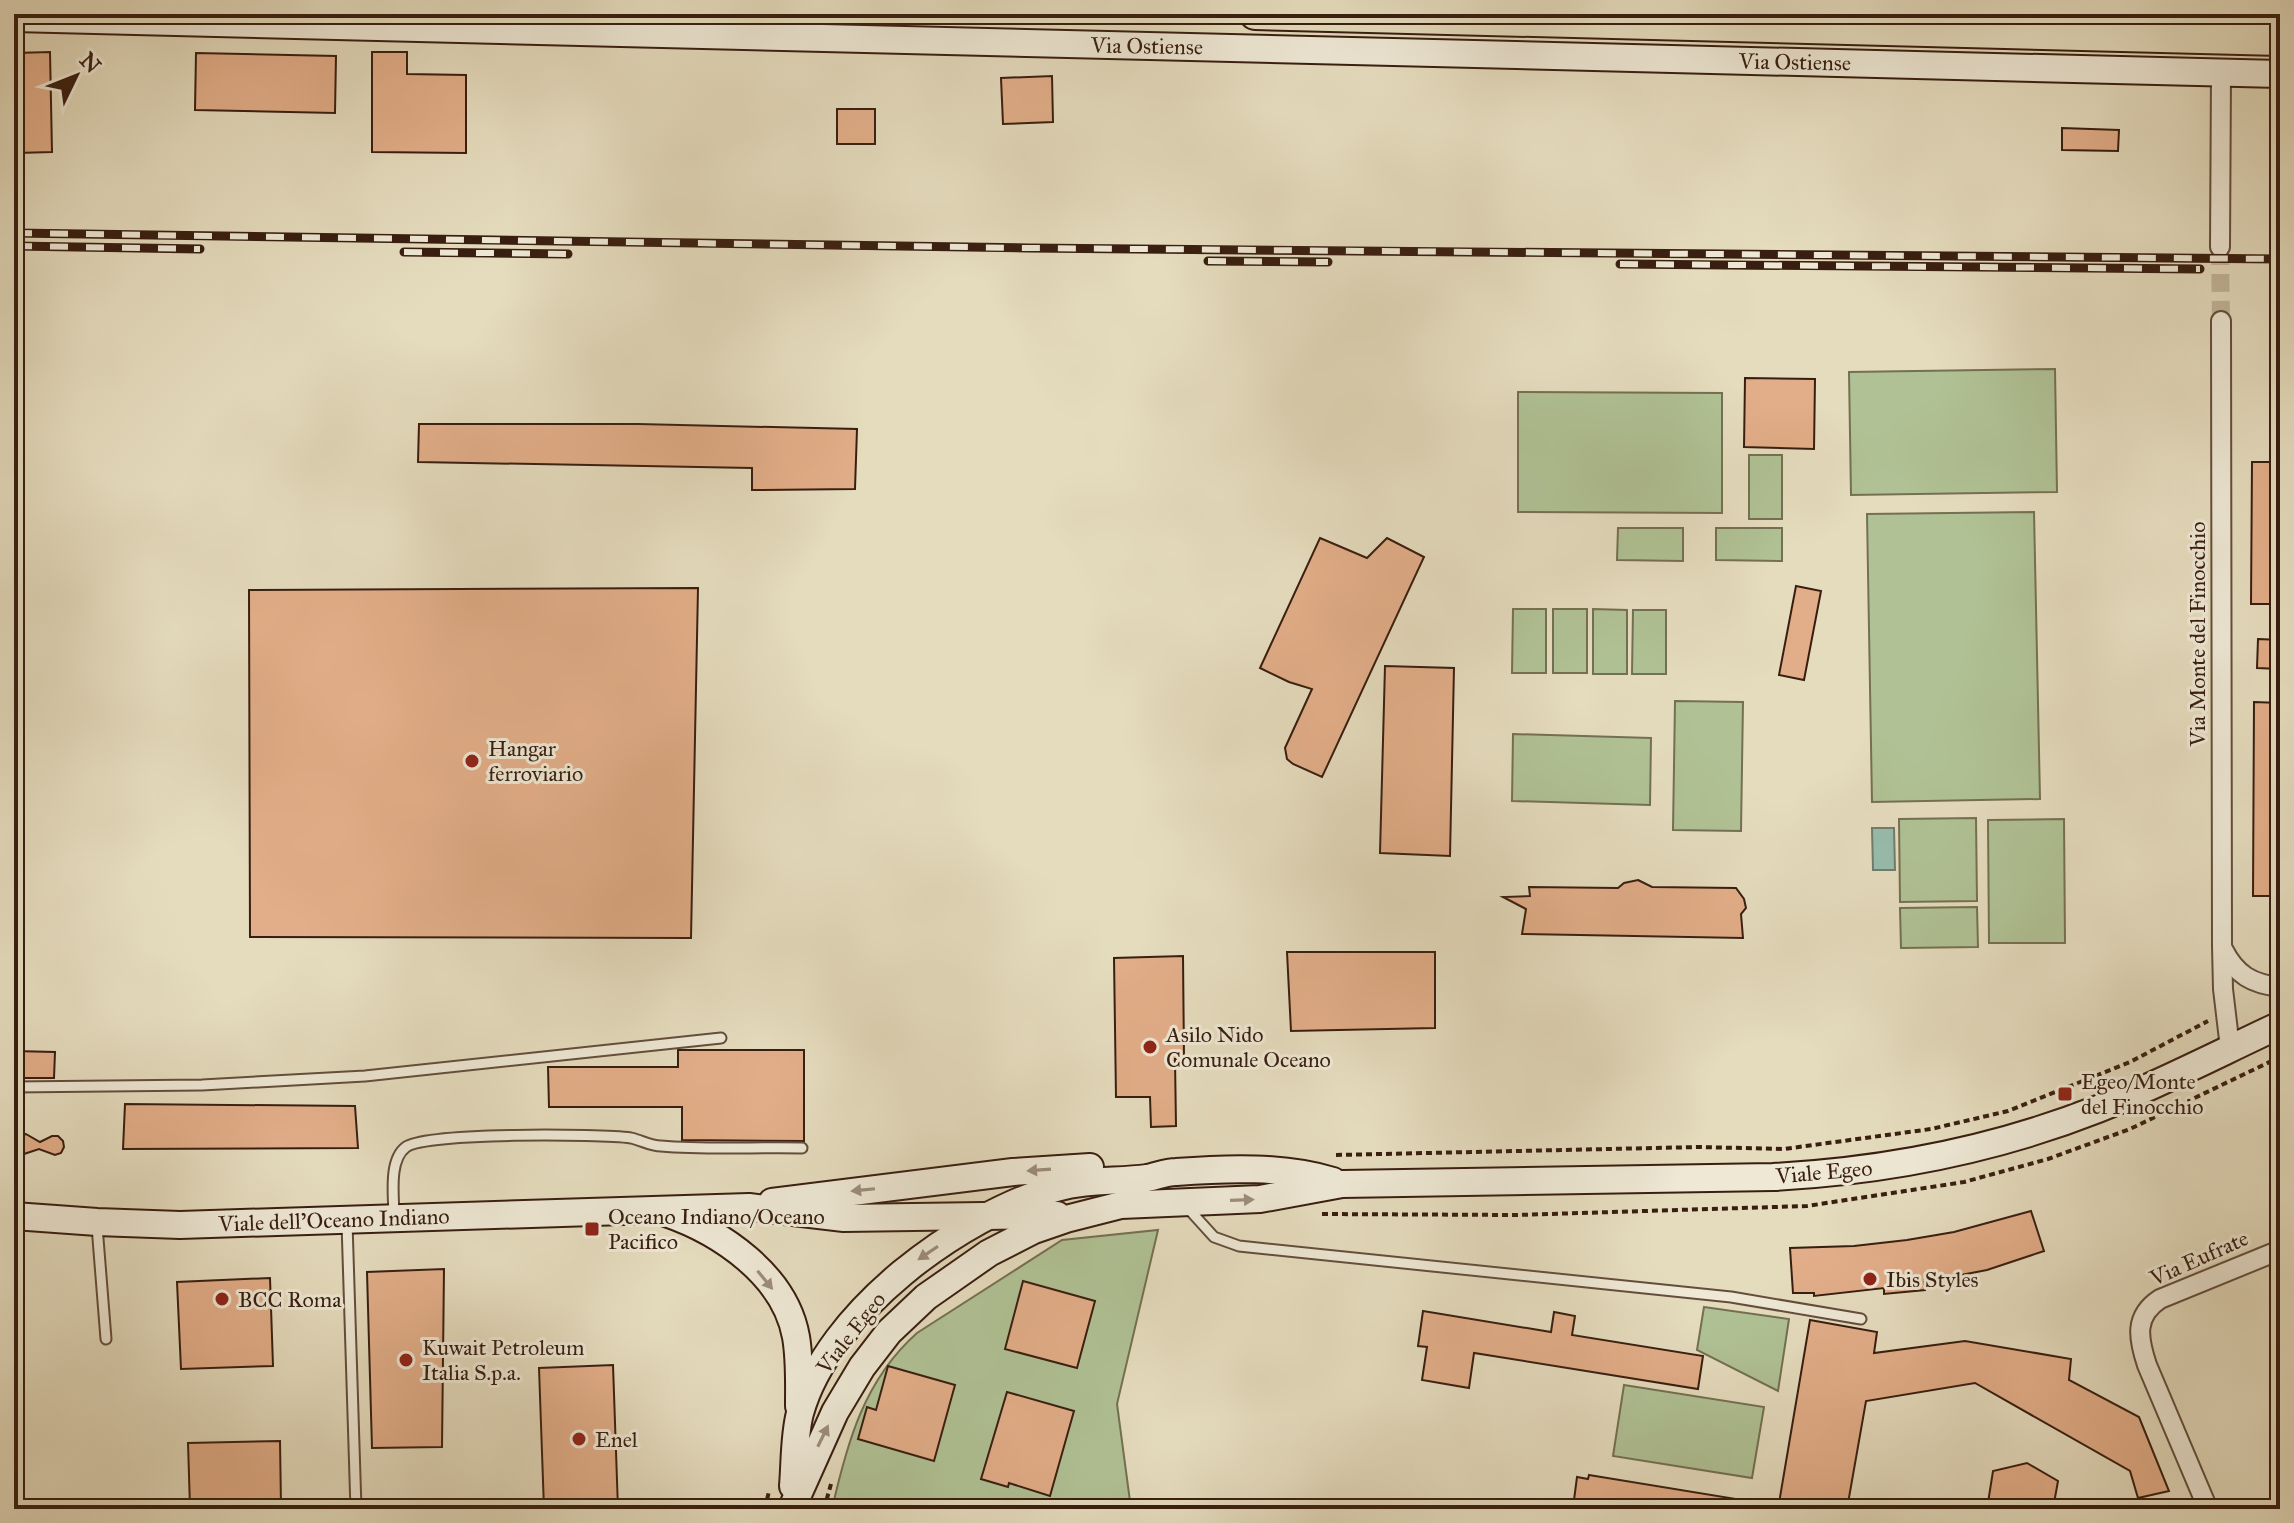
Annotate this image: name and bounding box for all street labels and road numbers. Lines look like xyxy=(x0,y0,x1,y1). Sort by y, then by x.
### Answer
street label: Via Ostiense xyxy=(1090,32,1203,60)
street label: Via Ostiense xyxy=(1738,48,1851,76)
street label: Via Monte del Finocchio xyxy=(2184,522,2211,747)
street label: Viale Egeo xyxy=(1774,1154,1873,1190)
street label: Viale dell'Oceano Indiano xyxy=(217,1202,450,1238)
street label: Via Eufrate xyxy=(2145,1224,2252,1292)
street label: Viale Egeo xyxy=(810,1287,891,1380)

